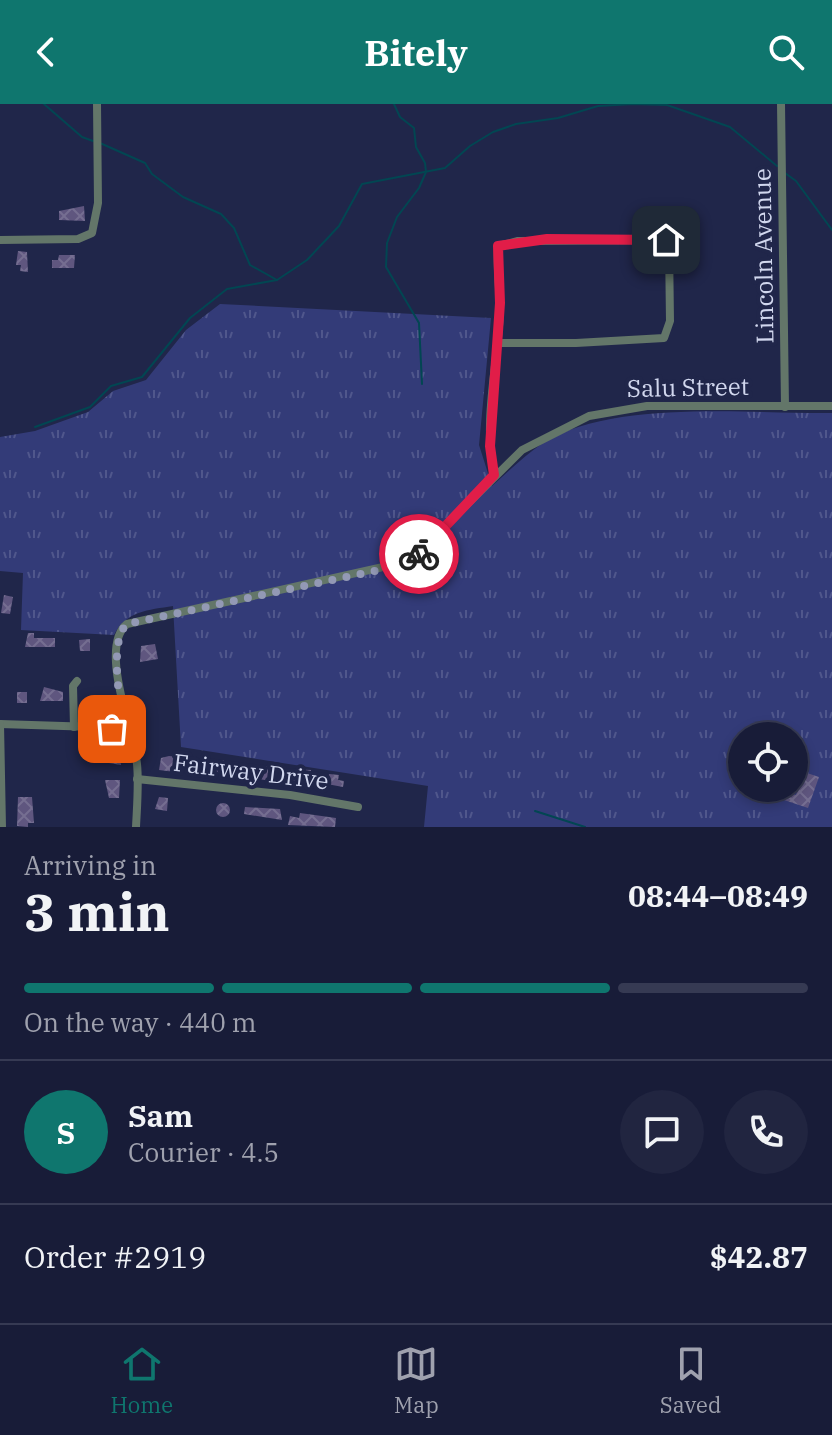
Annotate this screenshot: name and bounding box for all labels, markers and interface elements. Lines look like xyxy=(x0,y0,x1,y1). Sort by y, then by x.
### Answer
text: Bitely xyxy=(364,29,468,76)
icon: back xyxy=(24,30,68,74)
icon: search xyxy=(764,30,808,74)
street label: Lincoln Avenue xyxy=(745,168,781,344)
pin xyxy=(632,206,700,274)
icon: home xyxy=(644,218,688,262)
street label: Salu Street xyxy=(627,370,749,404)
courier xyxy=(379,514,459,594)
icon: bike xyxy=(397,532,441,576)
pin xyxy=(78,695,146,763)
icon: bag xyxy=(90,707,134,751)
map controls xyxy=(728,722,808,802)
button: locate xyxy=(728,722,808,802)
street label: Fairway Drive xyxy=(172,746,331,796)
text: Arriving in xyxy=(24,848,157,882)
text: 08:44–08:49 xyxy=(628,876,808,915)
text: 3 min xyxy=(24,878,170,945)
text: On the way · 440 m xyxy=(24,1005,257,1039)
button: chat xyxy=(620,1090,704,1174)
button: phone xyxy=(724,1090,808,1174)
text: Sam xyxy=(128,1096,193,1135)
text: S xyxy=(57,1113,75,1152)
text: Courier · 4.5 xyxy=(128,1135,279,1169)
text: Order #2919 xyxy=(24,1237,206,1276)
text: $42.87 xyxy=(710,1237,808,1276)
tab: Home xyxy=(111,1342,173,1419)
tab: Map xyxy=(394,1342,439,1419)
tab: Saved xyxy=(660,1342,721,1419)

